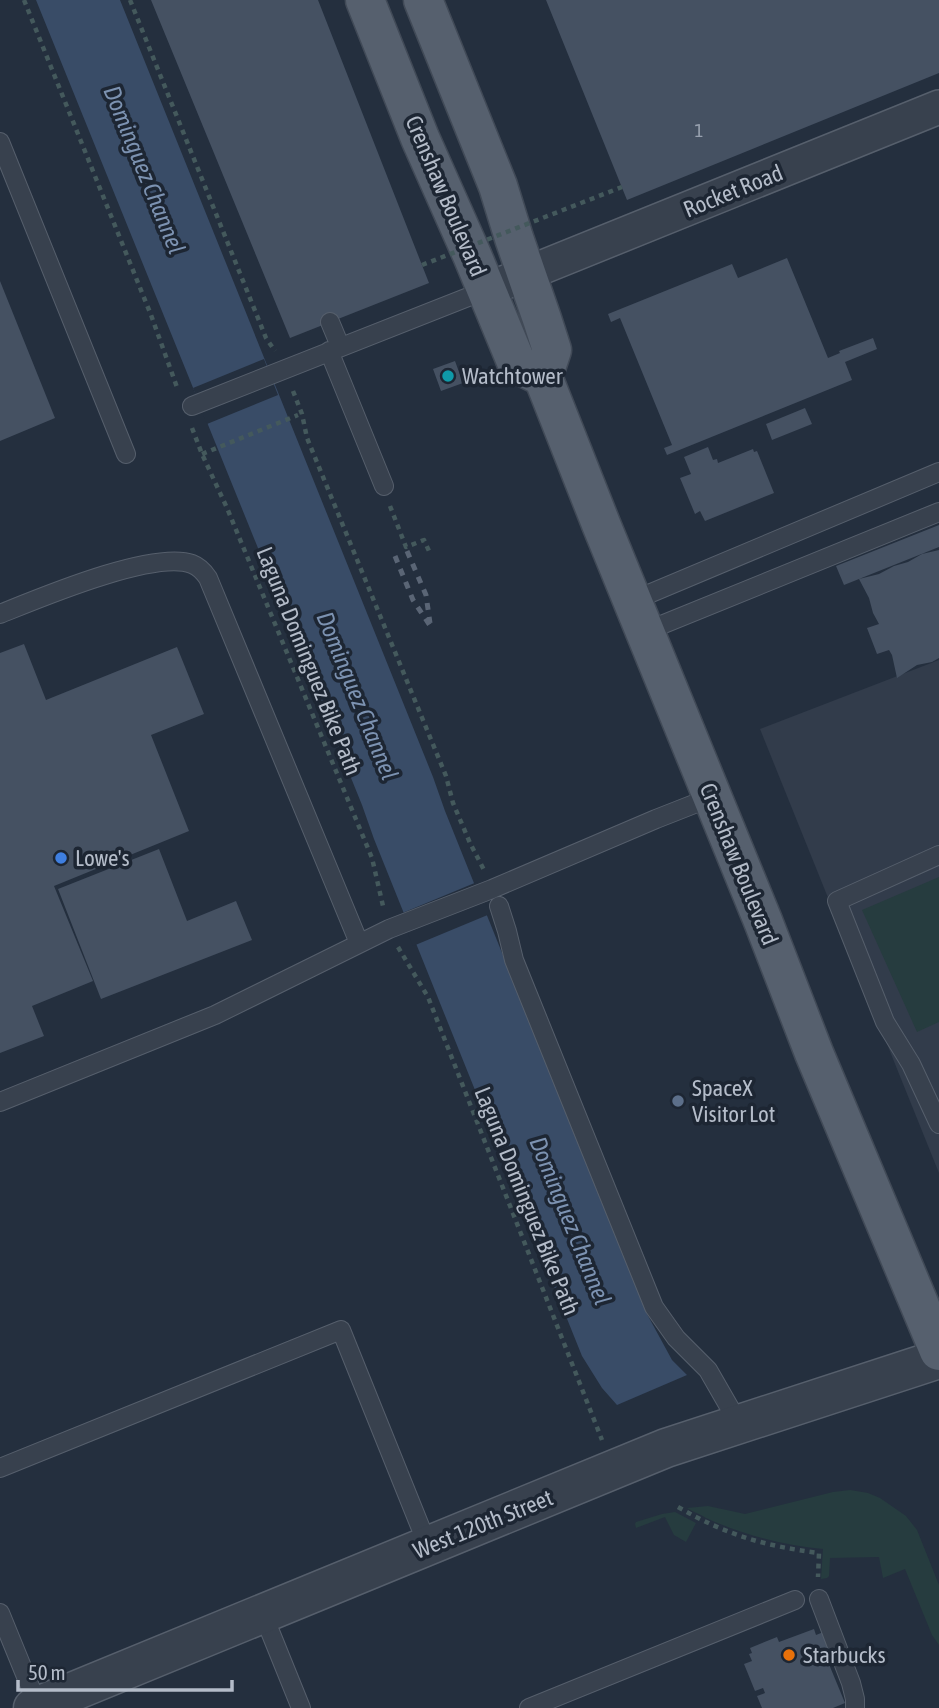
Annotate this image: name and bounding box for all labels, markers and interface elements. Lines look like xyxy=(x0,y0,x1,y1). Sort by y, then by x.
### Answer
water label: Dominguez Channel xyxy=(98,82,191,258)
street label: Crenshaw Boulevard xyxy=(400,112,492,280)
house number: 1 xyxy=(695,119,703,141)
street label: Rocket Road xyxy=(680,159,786,223)
place label: Watchtower xyxy=(462,363,564,389)
marker: Watchtower xyxy=(440,368,456,384)
street label: Laguna Dominguez Bike Path xyxy=(251,543,367,779)
water label: Dominguez Channel xyxy=(311,608,404,784)
street label: Crenshaw Boulevard xyxy=(695,779,783,949)
place label: Lowe's xyxy=(75,845,130,871)
marker: Lowe's xyxy=(53,850,69,866)
place label: SpaceX Visitor Lot xyxy=(692,1075,775,1127)
street label: Laguna Dominguez Bike Path xyxy=(469,1083,585,1319)
marker: SpaceX Visitor Lot xyxy=(670,1093,686,1109)
water label: Dominguez Channel xyxy=(524,1133,617,1309)
street label: West 120th Street xyxy=(409,1484,557,1564)
place label: Starbucks xyxy=(803,1642,886,1668)
marker: Starbucks xyxy=(781,1647,797,1663)
scale bar xyxy=(18,1648,231,1692)
text: 50 m xyxy=(28,1660,66,1684)

